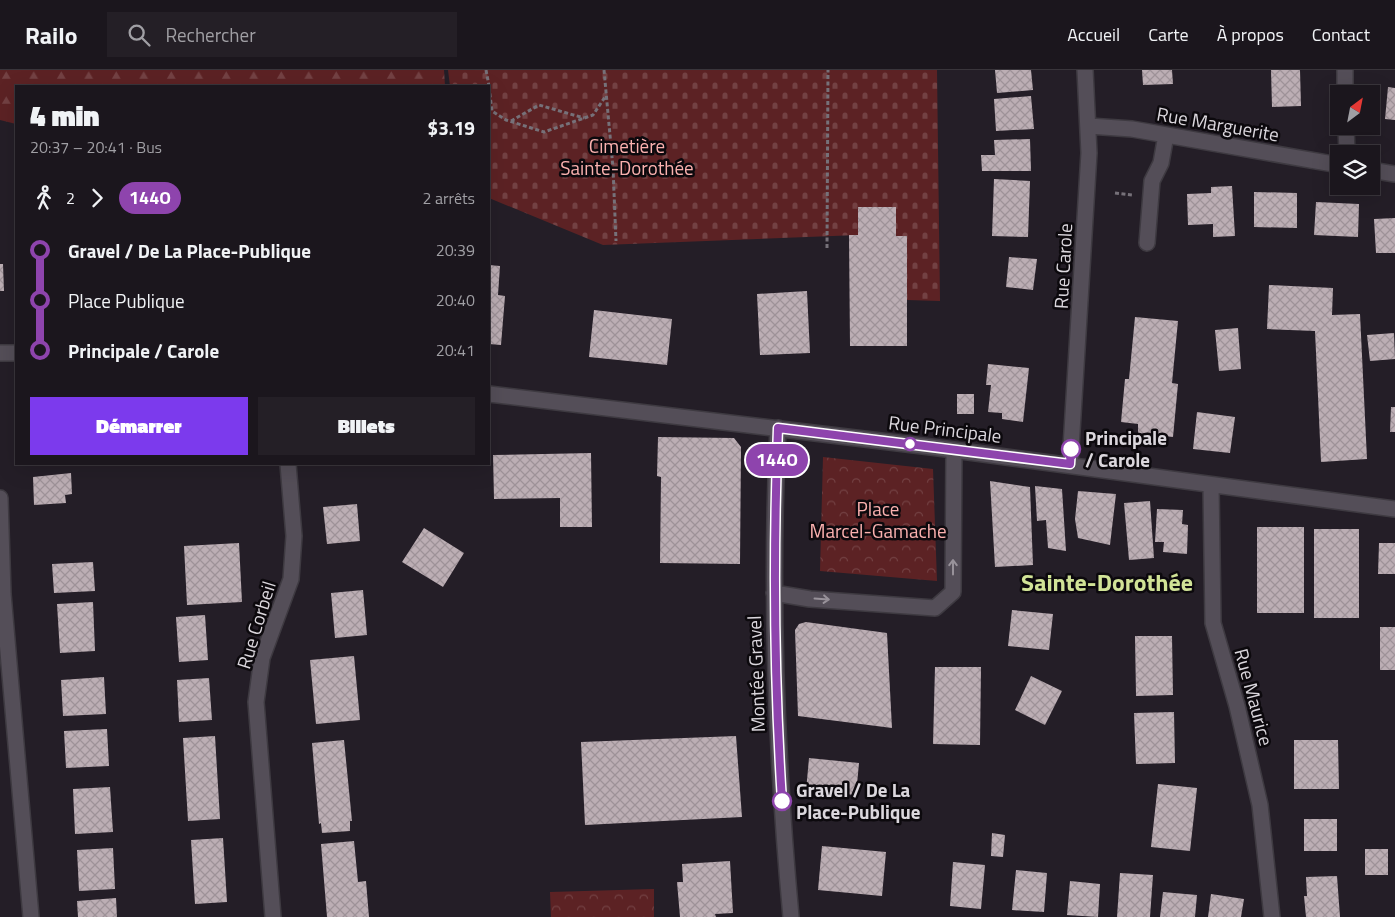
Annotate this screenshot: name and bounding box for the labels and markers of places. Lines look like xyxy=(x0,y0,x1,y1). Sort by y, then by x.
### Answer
place label: Principale / Carole xyxy=(1085,423,1167,474)
unlabelled marker xyxy=(903,437,917,451)
marker: Principale / Carole xyxy=(1061,439,1081,459)
place label: Gravel / De La Place-Publique xyxy=(796,775,921,826)
marker: Gravel / De La Place-Publique xyxy=(772,791,792,811)

